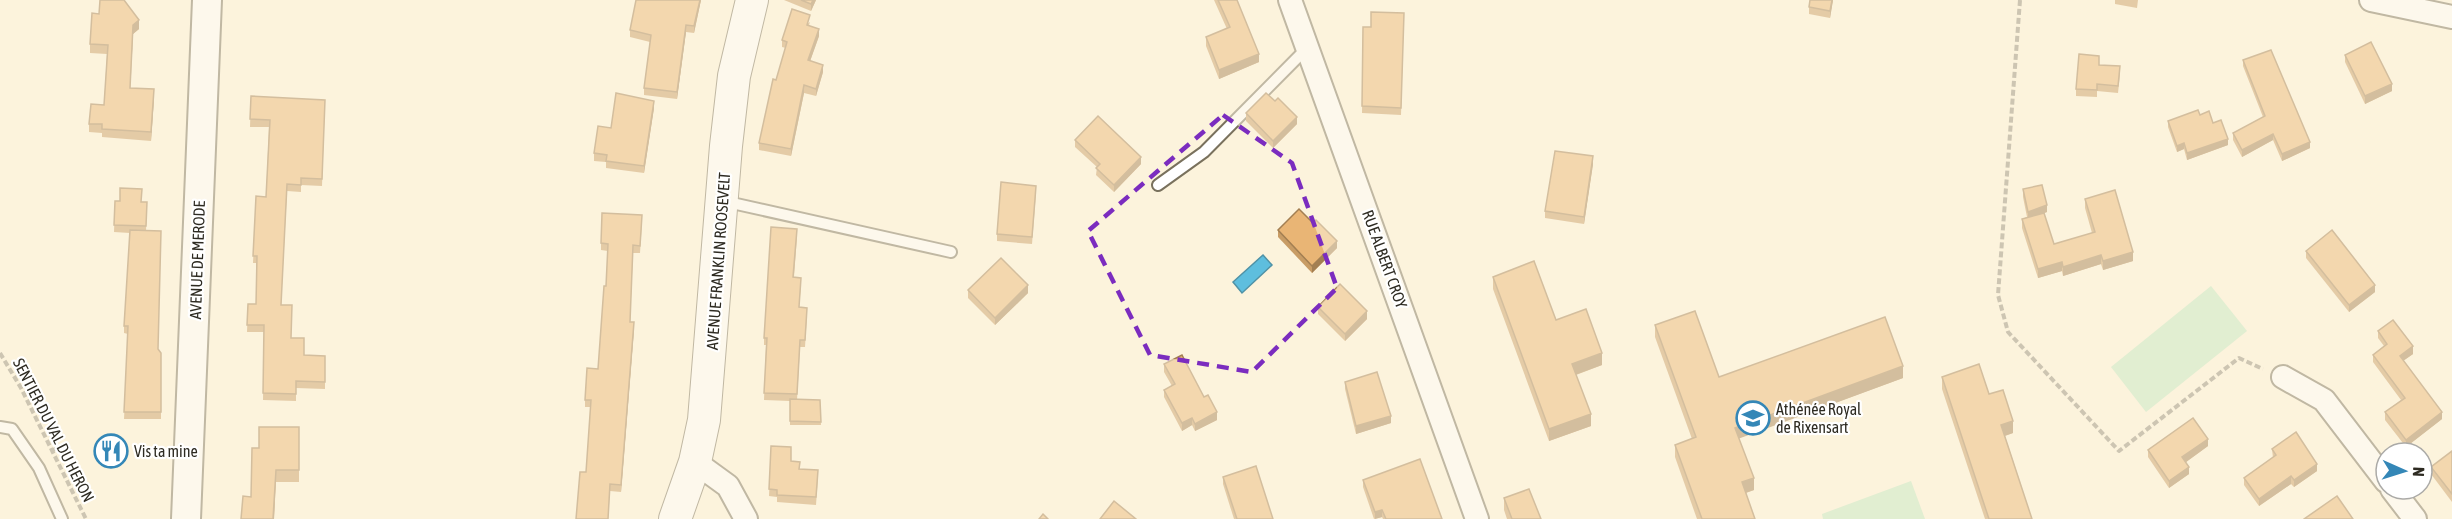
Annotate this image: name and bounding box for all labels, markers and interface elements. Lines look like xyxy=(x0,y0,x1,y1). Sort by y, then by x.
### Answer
street label: AVENUE FRANKLIN ROOSEVELT xyxy=(703,172,733,350)
street label: AVENUE DE MERODE xyxy=(186,200,208,320)
street label: RUE ALBERT CROY xyxy=(1359,207,1411,311)
street label: SENTIER DU VAL DU HERON xyxy=(10,355,98,505)
school or university icon: Athénée Royal de Rixensart xyxy=(1735,400,1771,436)
place label: Athénée Royal de Rixensart xyxy=(1776,400,1862,436)
restaurant icon: Vis ta mine xyxy=(93,433,129,469)
north arrow xyxy=(2374,441,2434,501)
place label: Vis ta mine xyxy=(134,442,198,460)
text: N xyxy=(2410,467,2428,477)

